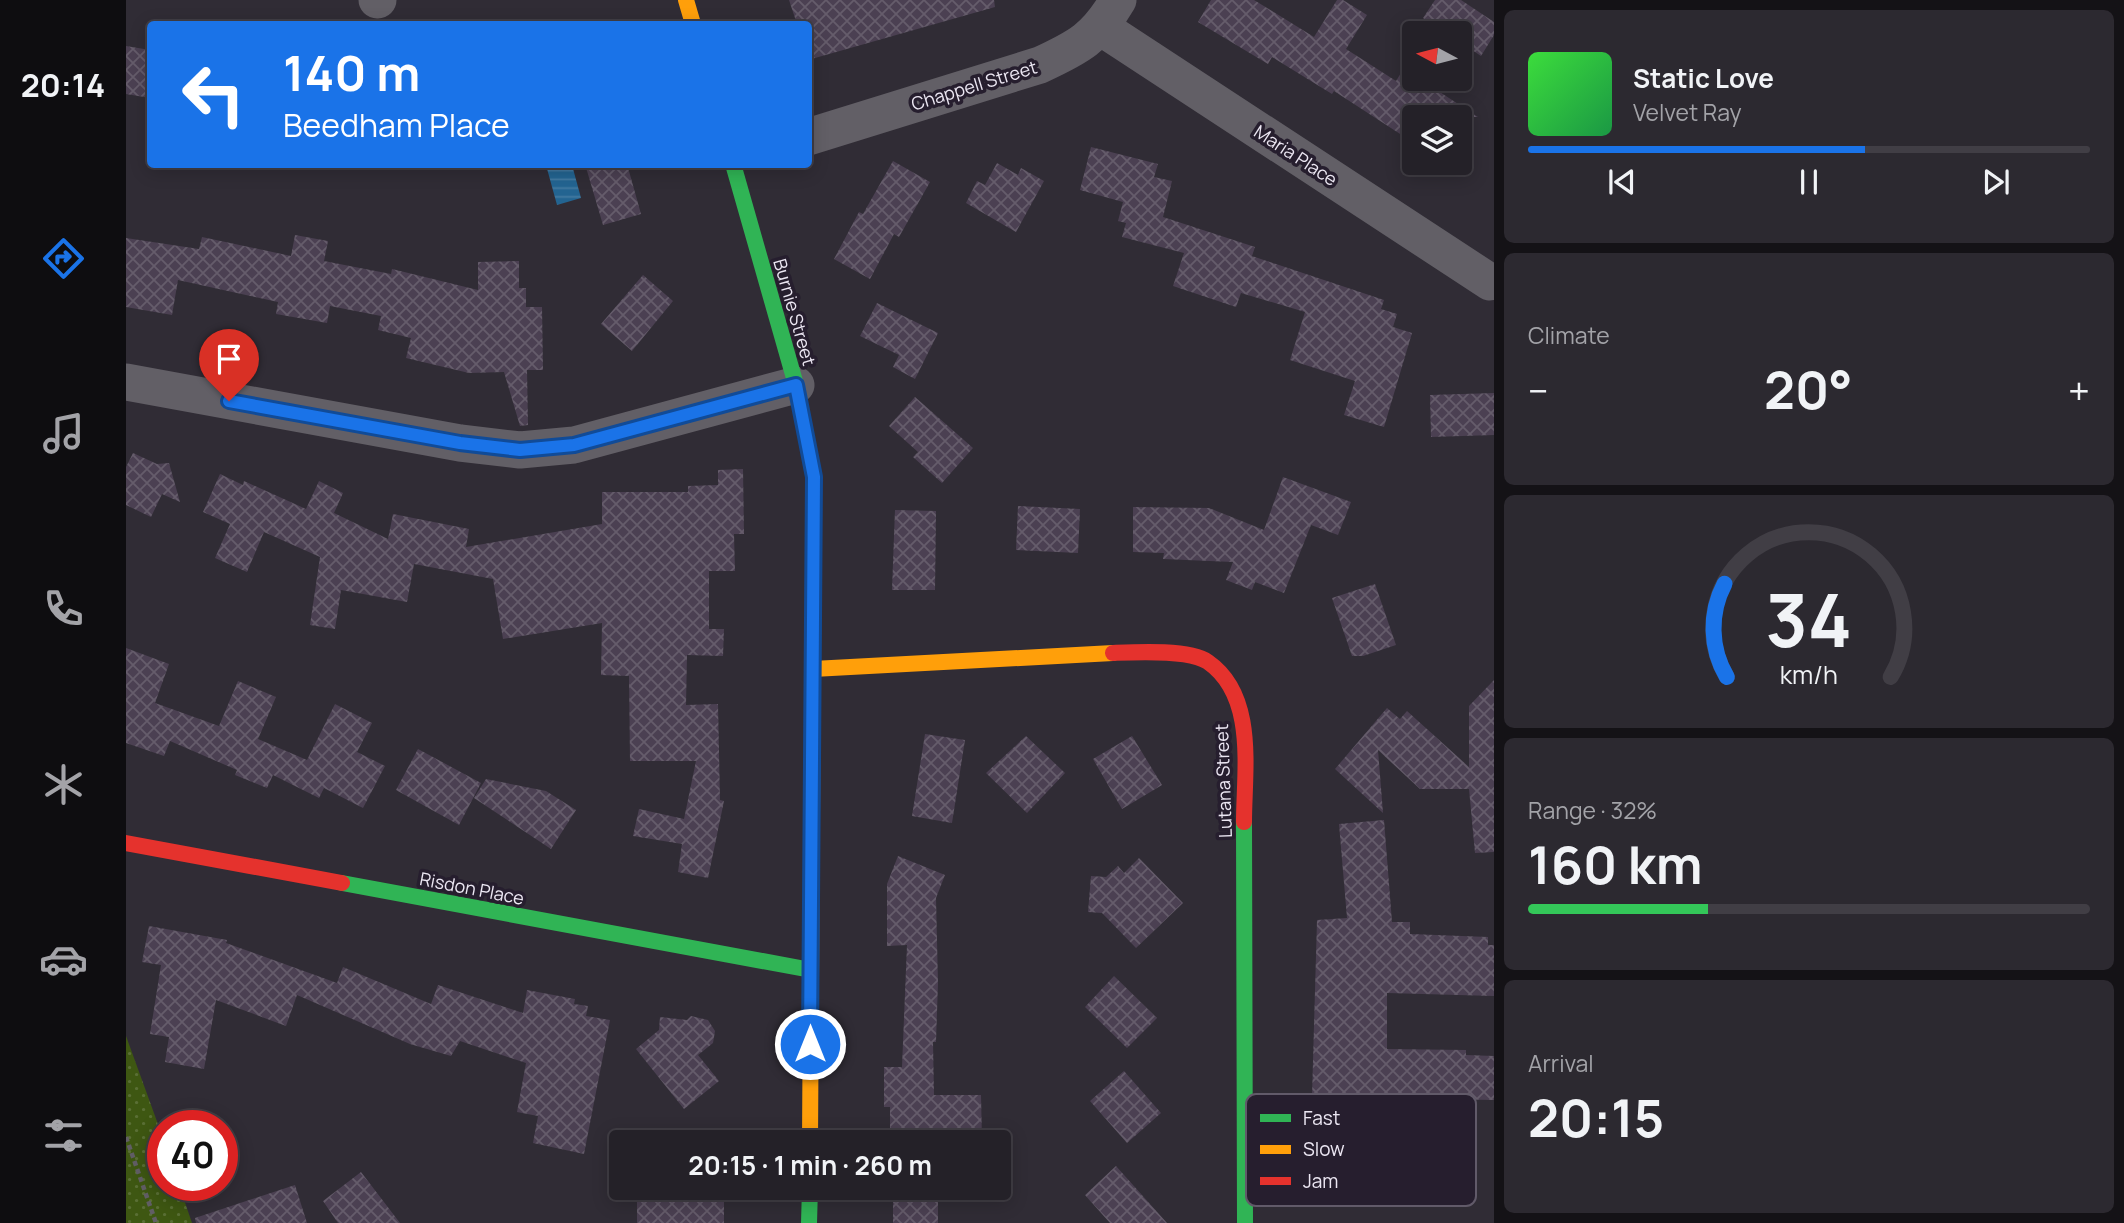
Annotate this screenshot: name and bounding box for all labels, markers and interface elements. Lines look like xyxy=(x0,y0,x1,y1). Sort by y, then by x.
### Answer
north arrow xyxy=(1402,21,1472,91)
map controls xyxy=(1402,21,1472,175)
text: 140 m xyxy=(283,39,420,106)
icon: left xyxy=(168,49,259,140)
street label: Chappell Street xyxy=(908,54,1040,116)
text: Static Love xyxy=(1633,60,1774,96)
text: 20:14 xyxy=(21,63,105,107)
text: Velvet Ray xyxy=(1633,96,1742,128)
text: Beedham Place xyxy=(283,103,510,147)
button: layers xyxy=(1402,105,1472,175)
street label: Maria Place xyxy=(1250,119,1342,191)
icon: previous xyxy=(1603,163,1641,201)
icon: pause xyxy=(1790,163,1828,201)
icon: next xyxy=(1977,163,2015,201)
icon: directions xyxy=(39,234,88,283)
street label: Burnie Street xyxy=(768,256,822,368)
text: Climate xyxy=(1528,319,1610,351)
pin xyxy=(199,329,259,401)
icon: arrive xyxy=(210,340,248,378)
text: 20° xyxy=(1764,354,1853,425)
text: − xyxy=(1528,364,1549,416)
text: + xyxy=(2068,364,2090,416)
icon: music xyxy=(39,409,88,458)
text: 34 xyxy=(1766,570,1852,670)
icon: phone xyxy=(39,584,88,633)
text: km/h xyxy=(1780,657,1838,692)
street label: Lutana Street xyxy=(1209,723,1237,839)
icon: climate xyxy=(39,760,88,809)
text: Range · 32% xyxy=(1528,794,1657,826)
text: 160 km xyxy=(1528,829,1702,900)
street label: Risdon Place xyxy=(418,866,526,910)
icon: car xyxy=(39,935,88,984)
position arrow xyxy=(773,1007,847,1081)
text: Arrival xyxy=(1528,1047,1594,1079)
text: 20:15 xyxy=(1528,1082,1664,1153)
legend xyxy=(1246,1094,1476,1206)
text: Fast xyxy=(1303,1105,1340,1131)
speed limit sign: 40 xyxy=(147,1110,238,1201)
icon: filters xyxy=(39,1111,88,1160)
text: Slow xyxy=(1303,1136,1345,1162)
text: 20:15 · 1 min · 260 m xyxy=(688,1147,932,1183)
text: Jam xyxy=(1303,1168,1338,1194)

